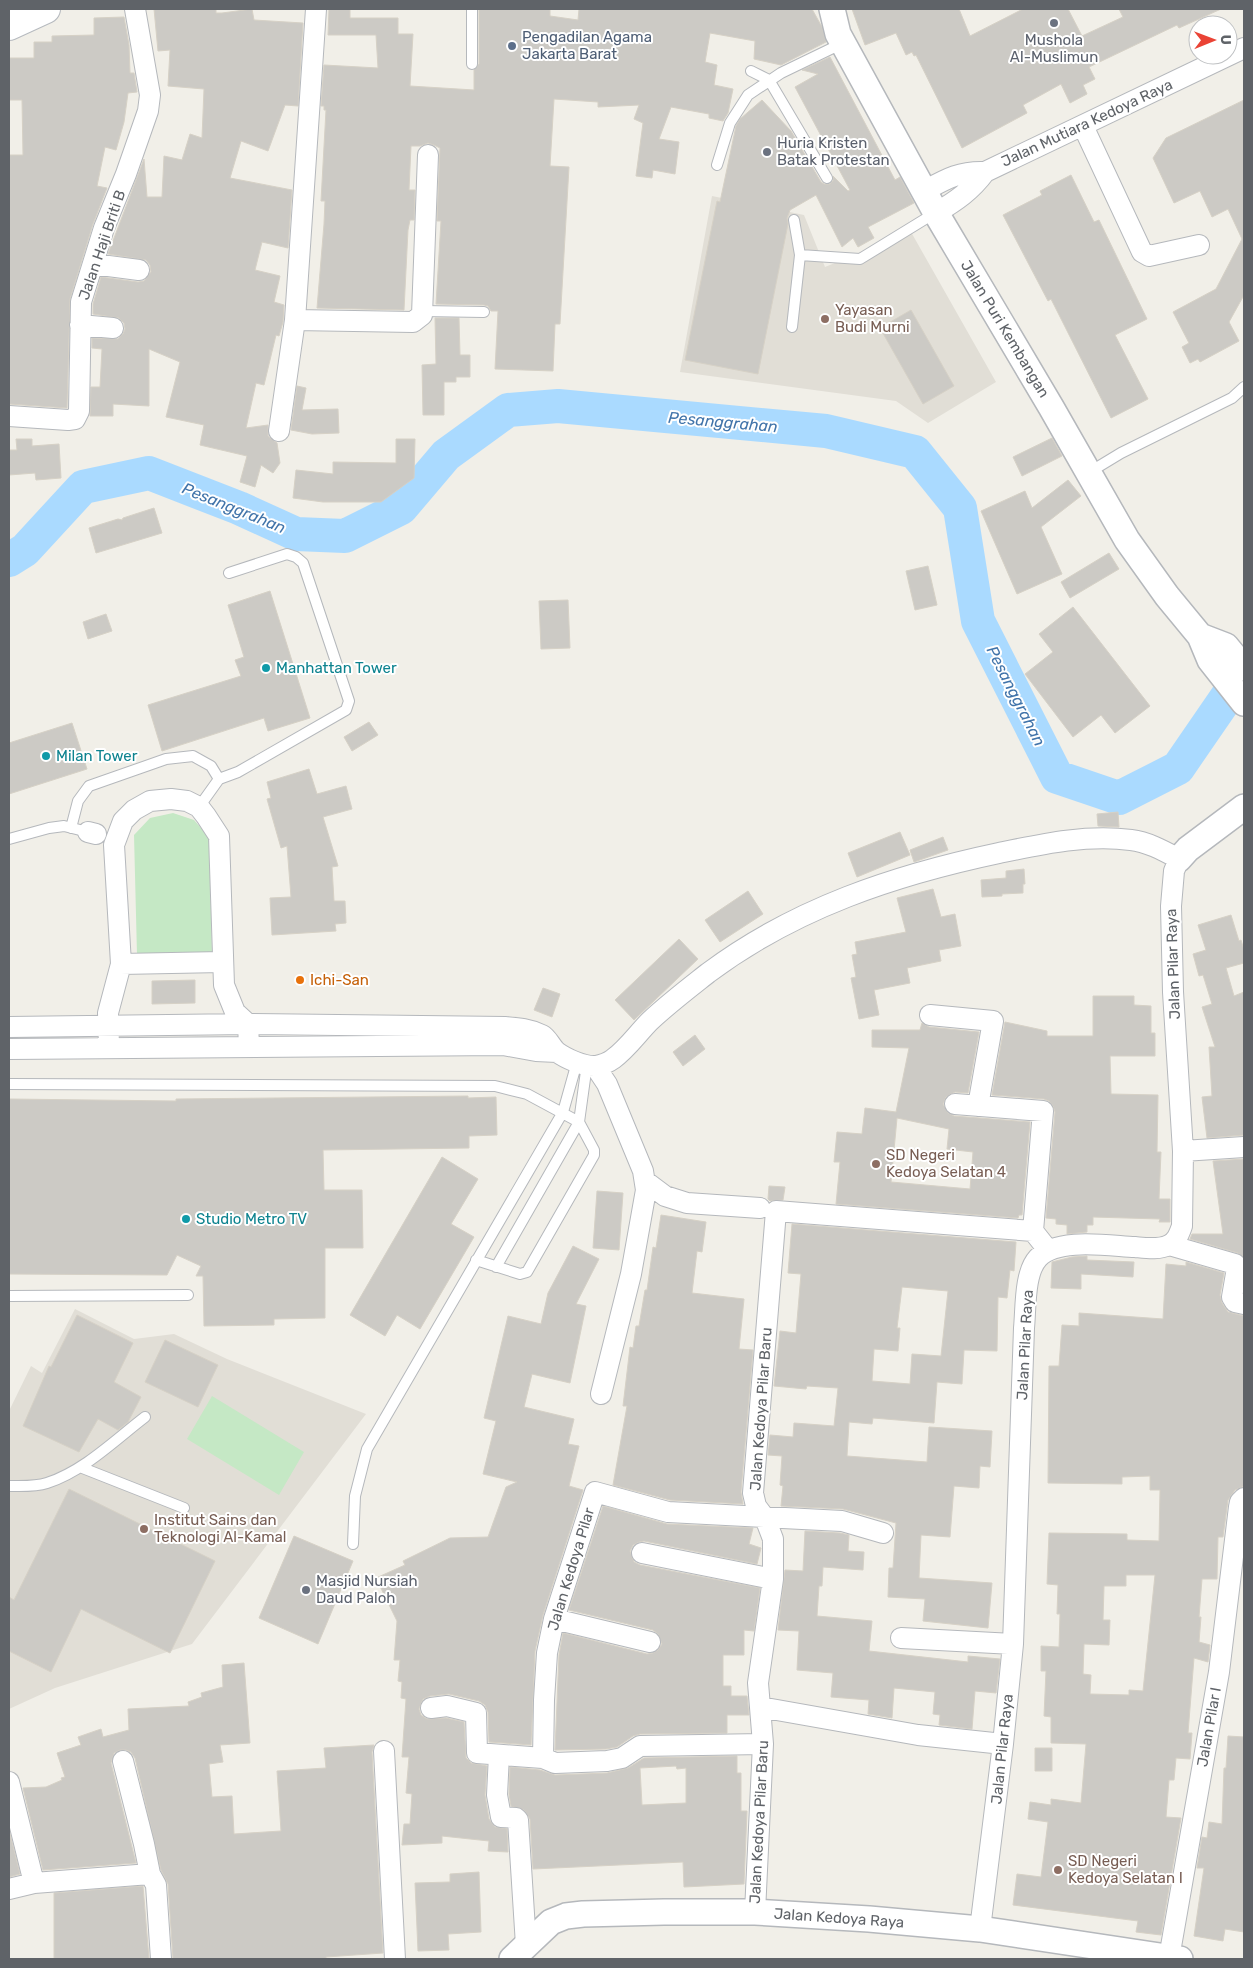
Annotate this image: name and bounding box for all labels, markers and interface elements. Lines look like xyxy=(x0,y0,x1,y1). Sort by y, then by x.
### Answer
north arrow xyxy=(1188,15,1238,65)
marker: Mushola AI-Muslimun xyxy=(1048,17,1060,29)
place label: Pengadilan Agama Jakarta Barat xyxy=(522,28,652,63)
place label: Mushola AI-Muslimun xyxy=(1010,31,1098,66)
text: U xyxy=(1217,35,1234,45)
marker: Pengadilan Agama Jakarta Barat xyxy=(506,40,518,52)
street label: Jalan Mutiara Kedoya Raya xyxy=(998,75,1176,171)
place label: Huria Kristen Batak Protestan xyxy=(777,134,890,169)
marker: Huria Kristen Batak Protestan xyxy=(761,146,773,158)
street label: Jalan Haji Briti B xyxy=(75,188,129,302)
street label: Jalan Puri Kembangan xyxy=(957,257,1053,401)
place label: Yayasan Budi Murni xyxy=(835,301,910,336)
marker: Yayasan Budi Murni xyxy=(819,313,831,325)
water label: Pesanggrahan xyxy=(667,408,779,436)
water label: Pesanggrahan xyxy=(180,479,288,537)
water label: Pesanggrahan xyxy=(983,643,1049,749)
place label: Manhattan Tower xyxy=(276,659,397,677)
marker: Manhattan Tower xyxy=(260,662,272,674)
place label: Milan Tower xyxy=(56,747,138,765)
marker: Milan Tower xyxy=(40,750,52,762)
street label: Jalan Pilar Raya xyxy=(1162,908,1184,1020)
place label: Ichi-San xyxy=(310,971,369,989)
marker: Ichi-San xyxy=(294,974,306,986)
place label: SD Negeri Kedoya Selatan 4 xyxy=(886,1146,1006,1181)
marker: SD Negeri Kedoya Selatan 4 xyxy=(870,1158,882,1170)
place label: Studio Metro TV xyxy=(196,1210,307,1228)
marker: Studio Metro TV xyxy=(180,1213,192,1225)
street label: Jalan Pilar Raya xyxy=(1013,1289,1037,1401)
street label: Jalan Kedoya Pilar Baru xyxy=(746,1327,776,1491)
street label: Jalan Kedoya Pilar xyxy=(544,1505,598,1633)
place label: Institut Sains dan Teknologi Al-Kamal xyxy=(154,1511,287,1546)
marker: Institut Sains dan Teknologi Al-Kamal xyxy=(138,1523,150,1535)
place label: Masjid Nursiah Daud Paloh xyxy=(316,1572,418,1607)
marker: Masjid Nursiah Daud Paloh xyxy=(300,1584,312,1596)
street label: Jalan Pilar I xyxy=(1193,1686,1225,1768)
street label: Jalan Pilar Raya xyxy=(987,1693,1017,1805)
street label: Jalan Kedoya Pilar Baru xyxy=(746,1740,772,1904)
place label: SD Negeri Kedoya Selatan I xyxy=(1068,1852,1183,1887)
marker: SD Negeri Kedoya Selatan I xyxy=(1052,1864,1064,1876)
street label: Jalan Kedoya Raya xyxy=(773,1904,905,1932)

